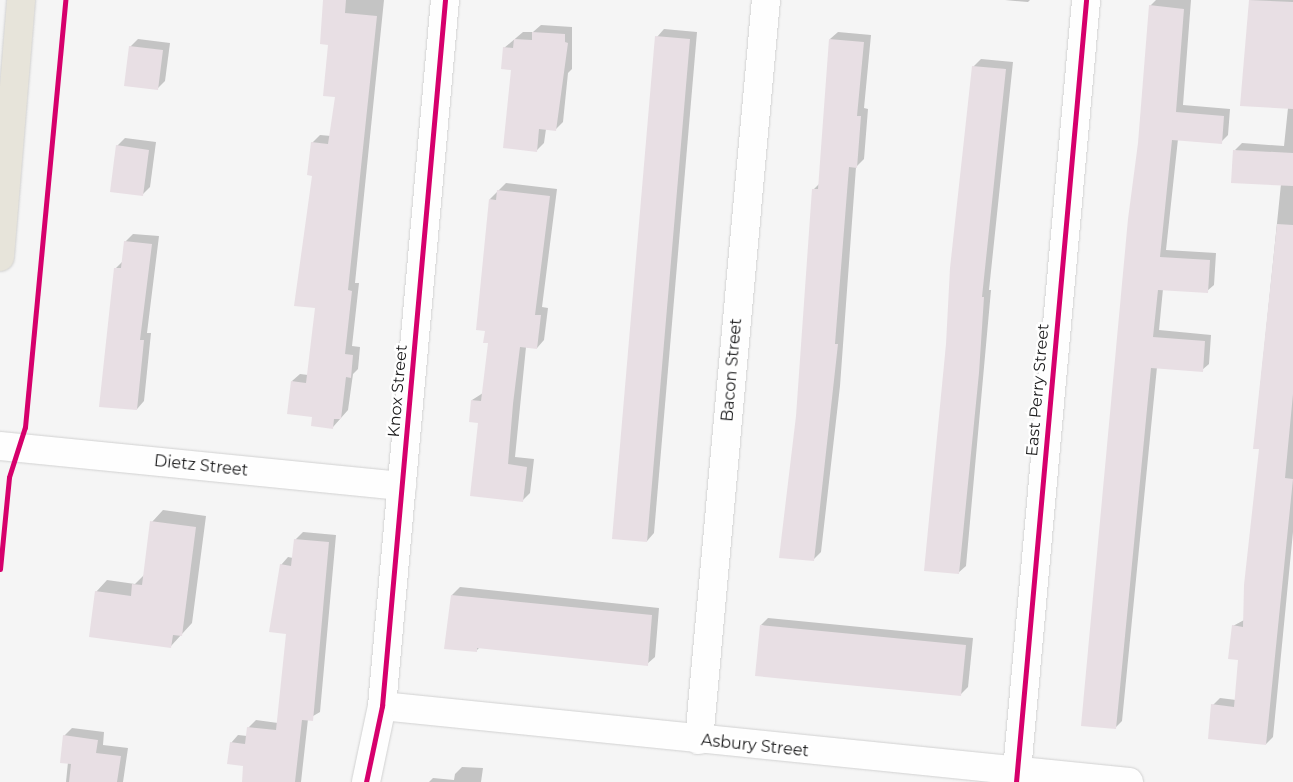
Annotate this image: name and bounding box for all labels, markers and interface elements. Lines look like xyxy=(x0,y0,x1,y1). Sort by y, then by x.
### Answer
street label: Bacon Street xyxy=(718,317,746,423)
street label: East Perry Street xyxy=(1023,323,1053,457)
street label: Knox Street xyxy=(384,344,412,438)
street label: Dietz Street xyxy=(153,452,249,480)
street label: Asbury Street xyxy=(700,731,810,761)

